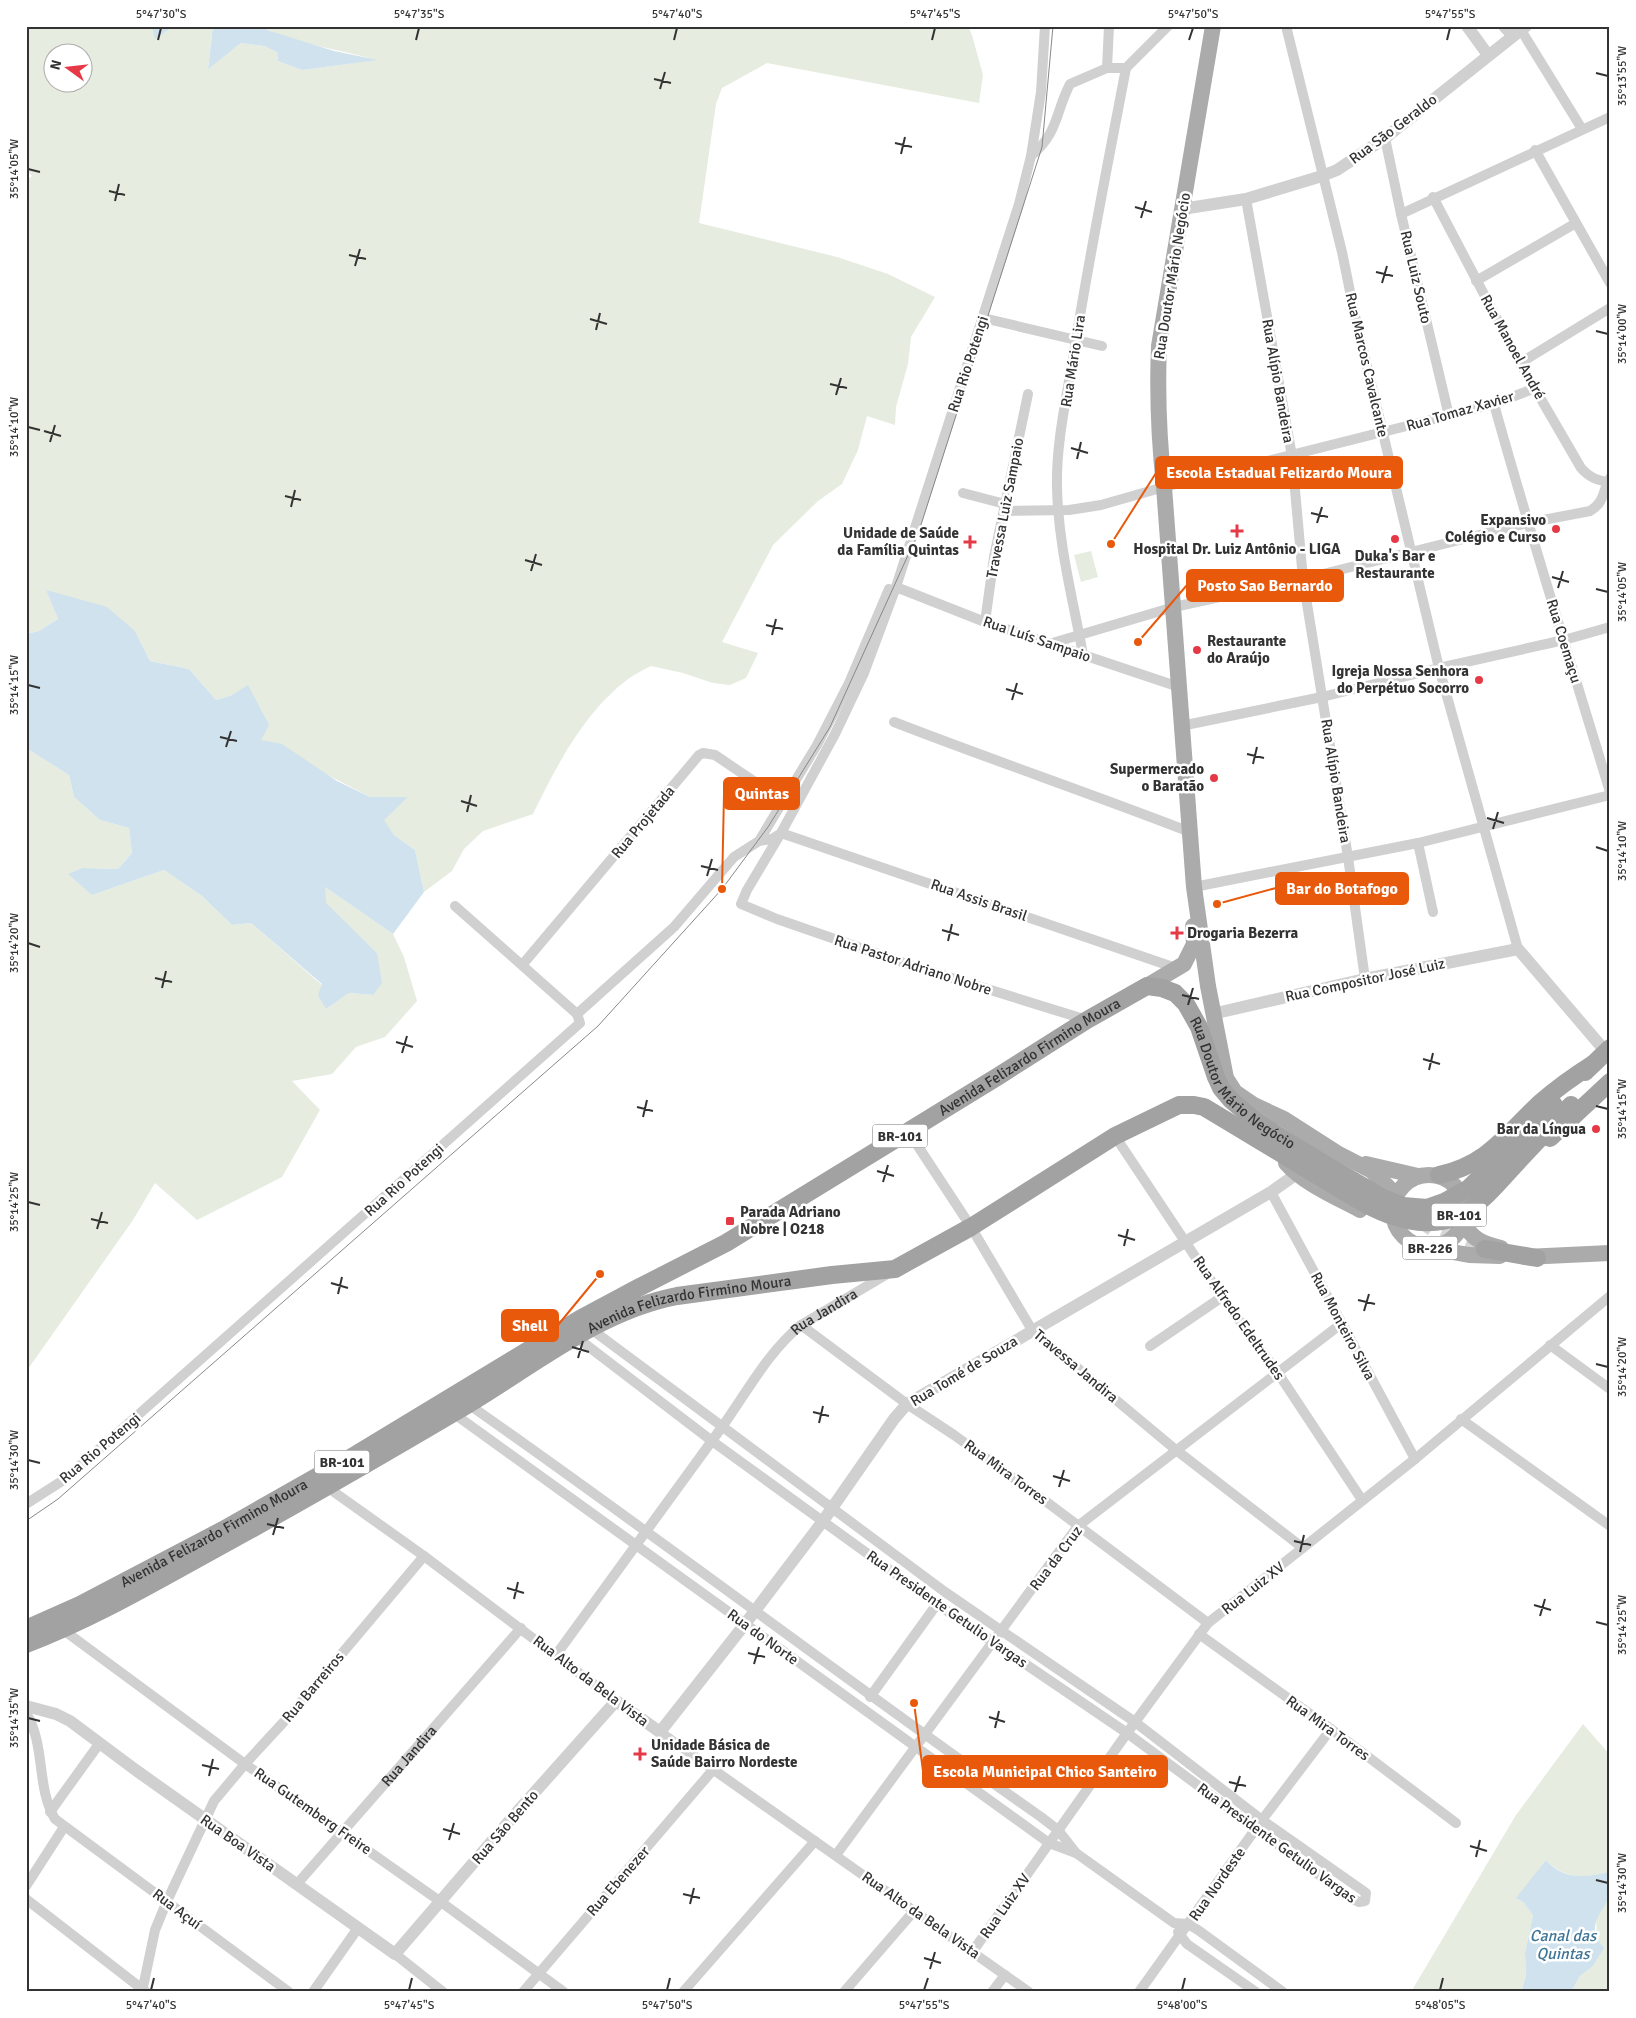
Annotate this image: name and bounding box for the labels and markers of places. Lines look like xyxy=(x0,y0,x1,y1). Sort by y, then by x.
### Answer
callout: Escola Estadual Felizardo Moura xyxy=(1156,457,1402,488)
place label: Expansivo Colégio e Curso xyxy=(1445,511,1546,546)
marker: Expansivo Colégio e Curso xyxy=(1550,523,1562,535)
place label: Unidade de Saúde da Família Quintas xyxy=(837,524,959,559)
marker: Hospital Dr. Luiz Antônio - LIGA xyxy=(1230,524,1244,538)
marker: Duka's Bar e Restaurante xyxy=(1389,533,1401,545)
marker: Unidade de Saúde da Família Quintas xyxy=(963,535,977,549)
place label: Hospital Dr. Luiz Antônio - LIGA xyxy=(1133,540,1341,558)
place label: Duka's Bar e Restaurante xyxy=(1355,547,1435,582)
callout: Posto Sao Bernardo xyxy=(1187,570,1343,601)
place label: Restaurante do Araújo xyxy=(1207,632,1286,667)
marker: Restaurante do Araújo xyxy=(1191,644,1203,656)
place label: Igreja Nossa Senhora do Perpétuo Socorro xyxy=(1331,662,1469,697)
marker: Igreja Nossa Senhora do Perpétuo Socorro xyxy=(1473,674,1485,686)
place label: Supermercado o Baratão xyxy=(1110,760,1204,795)
marker: Supermercado o Baratão xyxy=(1208,772,1220,784)
callout: Quintas xyxy=(724,778,799,809)
callout: Bar do Botafogo xyxy=(1276,873,1408,904)
place label: Drogaria Bezerra xyxy=(1187,924,1299,942)
marker: Drogaria Bezerra xyxy=(1171,927,1183,939)
place label: Bar da Língua xyxy=(1496,1120,1586,1138)
marker: Bar da Língua xyxy=(1590,1123,1602,1135)
place label: Parada Adriano Nobre | O218 xyxy=(740,1203,841,1238)
marker: Parada Adriano Nobre | O218 xyxy=(724,1215,736,1227)
callout: Shell xyxy=(502,1310,558,1341)
place label: Unidade Básica de Saúde Bairro Nordeste xyxy=(651,1736,798,1771)
marker: Unidade Básica de Saúde Bairro Nordeste xyxy=(633,1747,647,1761)
callout: Escola Municipal Chico Santeiro xyxy=(923,1756,1167,1787)

